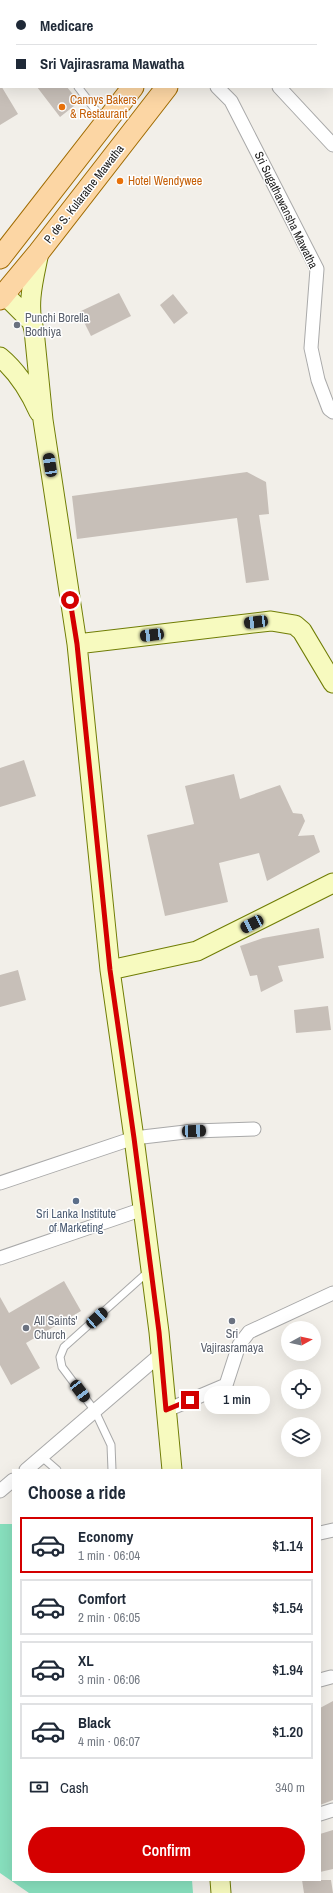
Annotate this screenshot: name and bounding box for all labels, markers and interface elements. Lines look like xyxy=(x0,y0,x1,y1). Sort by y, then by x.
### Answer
text: Medicare xyxy=(40,15,93,36)
text: Sri Vajirasrama Mawatha xyxy=(40,53,184,74)
place label: Cannys Bakers & Restaurant xyxy=(70,92,137,122)
marker: Cannys Bakers & Restaurant xyxy=(57,102,67,112)
street label: P. de S. Kularatne Mawatha xyxy=(40,141,128,247)
street label: Sri Sugathawansha Mawatha xyxy=(251,149,322,272)
place label: Hotel Wendywee xyxy=(128,173,202,189)
marker: Hotel Wendywee xyxy=(115,176,125,186)
place label: Punchi Borella Bodhiya xyxy=(25,310,90,340)
marker: Punchi Borella Bodhiya xyxy=(12,320,22,330)
car xyxy=(42,452,58,478)
route start xyxy=(61,591,79,609)
car xyxy=(243,615,269,629)
car xyxy=(139,628,165,642)
car xyxy=(239,913,265,935)
car xyxy=(182,1125,206,1137)
marker: Sri Lanka Institute of Marketing xyxy=(71,1196,81,1206)
place label: Sri Lanka Institute of Marketing xyxy=(36,1206,116,1236)
car xyxy=(84,1306,110,1330)
place label: All Saints' Church xyxy=(33,1313,78,1343)
marker: Sri Vajirasramaya xyxy=(227,1316,237,1326)
north arrow xyxy=(281,1321,321,1361)
map controls xyxy=(281,1321,321,1457)
marker: All Saints' Church xyxy=(21,1323,31,1333)
place label: Sri Vajirasramaya xyxy=(201,1326,264,1356)
button: locate xyxy=(281,1369,321,1409)
car xyxy=(68,1378,92,1404)
callout: 1 min xyxy=(204,1386,270,1414)
route end xyxy=(181,1391,199,1409)
text: 1 min xyxy=(223,1391,251,1408)
button: layers xyxy=(281,1417,321,1457)
text: Choose a ride xyxy=(28,1480,126,1505)
text: Economy xyxy=(78,1526,133,1547)
icon: car xyxy=(30,1527,66,1563)
text: $1.14 xyxy=(272,1535,303,1556)
text: 1 min · 06:04 xyxy=(78,1547,140,1564)
text: Comfort xyxy=(78,1588,126,1609)
icon: car xyxy=(30,1589,66,1625)
text: $1.54 xyxy=(272,1597,303,1618)
text: 2 min · 06:05 xyxy=(78,1609,140,1626)
text: XL xyxy=(78,1650,94,1671)
icon: car xyxy=(30,1651,66,1687)
text: $1.94 xyxy=(272,1659,303,1680)
text: 3 min · 06:06 xyxy=(78,1671,140,1688)
text: Black xyxy=(78,1712,111,1733)
icon: car xyxy=(30,1713,66,1749)
text: $1.20 xyxy=(272,1721,303,1742)
text: 4 min · 06:07 xyxy=(78,1733,140,1750)
icon: cash xyxy=(28,1776,50,1798)
text: Cash xyxy=(60,1777,89,1798)
text: 340 m xyxy=(275,1779,305,1796)
button: Confirm xyxy=(28,1827,305,1873)

